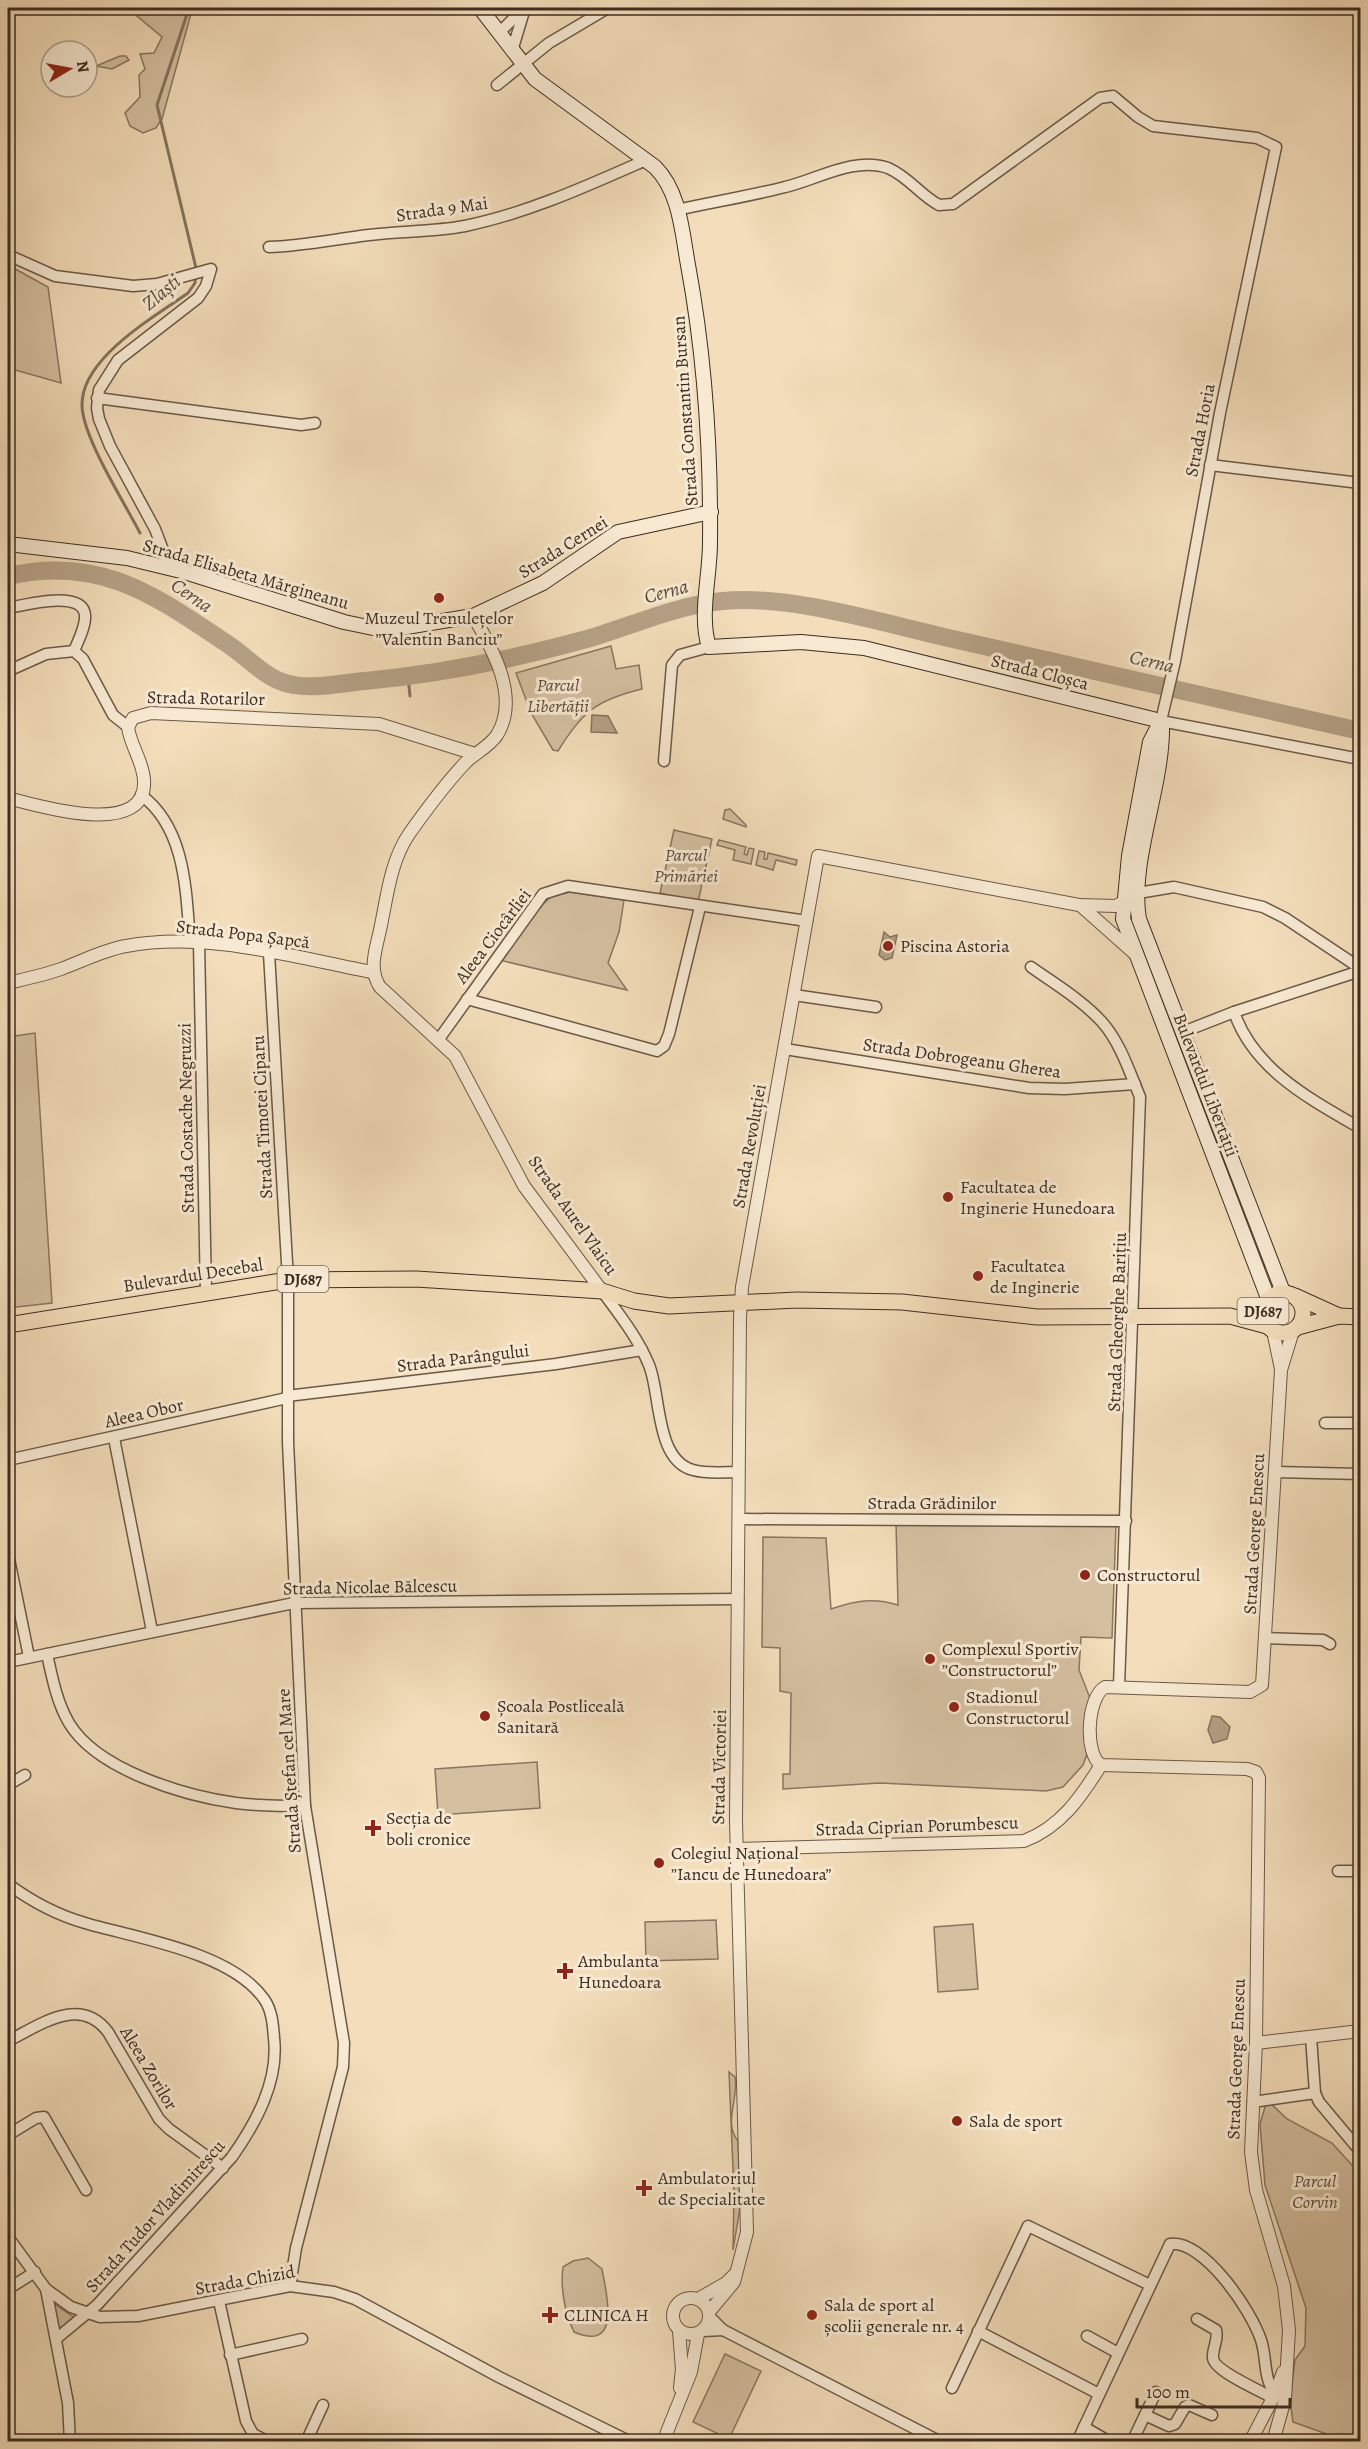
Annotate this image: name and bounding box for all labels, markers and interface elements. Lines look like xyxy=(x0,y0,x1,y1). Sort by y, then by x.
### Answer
north arrow xyxy=(39,39,99,99)
text: N xyxy=(71,59,95,75)
street label: Strada 9 Mai xyxy=(395,191,489,227)
water label: Zlaști xyxy=(136,268,186,317)
street label: Strada Constantin Bursan xyxy=(666,315,704,507)
street label: Strada Horia xyxy=(1179,381,1221,479)
street label: Strada Cernei xyxy=(514,510,612,584)
street label: Strada Elisabeta Mărgineanu xyxy=(140,533,352,615)
water label: Cerna xyxy=(166,572,218,619)
water label: Cerna xyxy=(641,573,691,610)
marker: Muzeul Trenulețelor ”Valentin Banciu” xyxy=(432,591,446,605)
place label: Muzeul Trenulețelor ”Valentin Banciu” xyxy=(364,606,514,651)
water label: Cerna xyxy=(1127,643,1177,680)
street label: Strada Cloșca xyxy=(989,648,1092,696)
park label: Parcul Libertății xyxy=(527,673,589,718)
street label: Strada Rotarilor xyxy=(147,685,265,711)
park label: Parcul Primăriei xyxy=(654,843,718,888)
street label: Aleea Ciocârliei xyxy=(449,884,537,989)
street label: Strada Popa Șapcă xyxy=(175,914,312,954)
place label: Piscina Astoria xyxy=(900,934,1010,958)
marker: Piscina Astoria xyxy=(881,939,895,953)
street label: Bulevardul Libertății xyxy=(1168,1010,1244,1160)
street label: Strada Costache Negruzzi xyxy=(172,1023,200,1213)
street label: Strada Dobrogeanu Gherea xyxy=(861,1032,1063,1084)
street label: Strada Timotei Ciparu xyxy=(246,1034,278,1199)
street label: Strada Revoluției xyxy=(726,1082,772,1210)
street label: Strada Aurel Vlaicu xyxy=(523,1150,623,1280)
place label: Facultatea de Inginerie Hunedoara xyxy=(960,1175,1116,1220)
marker: Facultatea de Inginerie Hunedoara xyxy=(941,1190,955,1204)
street label: Strada Gheorghe Barițiu xyxy=(1102,1232,1132,1412)
street label: Bulevardul Decebal xyxy=(121,1252,265,1298)
place label: Facultatea de Inginerie xyxy=(990,1254,1080,1299)
road number: DJ687 xyxy=(278,1266,328,1292)
marker: Facultatea de Inginerie xyxy=(971,1269,985,1283)
road number: DJ687 xyxy=(1238,1298,1288,1324)
street label: Strada Parângului xyxy=(395,1338,531,1378)
street label: Aleea Obor xyxy=(101,1392,186,1434)
street label: Strada George Enescu xyxy=(1238,1453,1270,1615)
street label: Strada Grădinilor xyxy=(868,1491,997,1515)
place label: Constructorul xyxy=(1097,1563,1201,1587)
marker: Constructorul xyxy=(1078,1568,1092,1582)
street label: Strada Nicolae Bălcescu xyxy=(283,1573,458,1601)
place label: Complexul Sportiv ”Constructorul” xyxy=(942,1637,1080,1682)
marker: Complexul Sportiv ”Constructorul” xyxy=(923,1652,937,1666)
place label: Stadionul Constructorul xyxy=(966,1685,1070,1730)
street label: Strada Ștefan cel Mare xyxy=(271,1688,307,1854)
place label: Școala Postliceală Sanitară xyxy=(497,1694,625,1739)
marker: Stadionul Constructorul xyxy=(947,1700,961,1714)
marker: Școala Postliceală Sanitară xyxy=(478,1709,492,1723)
street label: Strada Victoriei xyxy=(706,1709,732,1825)
place label: Secția de boli cronice xyxy=(386,1806,471,1851)
street label: Strada Ciprian Porumbescu xyxy=(815,1810,1019,1842)
marker: Secția de boli cronice xyxy=(364,1819,382,1837)
place label: Colegiul Național ”Iancu de Hunedoara” xyxy=(671,1841,831,1886)
marker: Colegiul Național ”Iancu de Hunedoara” xyxy=(652,1856,666,1870)
place label: Ambulanta Hunedoara xyxy=(577,1949,662,1994)
marker: Ambulanta Hunedoara xyxy=(556,1962,574,1980)
street label: Strada George Enescu xyxy=(1221,1978,1251,2140)
street label: Aleea Zorilor xyxy=(114,2021,183,2114)
place label: Sala de sport xyxy=(969,2109,1063,2133)
marker: Sala de sport xyxy=(950,2114,964,2128)
street label: Strada Tudor Vladimirescu xyxy=(80,2134,230,2298)
place label: Ambulatoriul de Specialitate xyxy=(657,2166,765,2211)
park label: Parcul Corvin xyxy=(1292,2169,1338,2214)
marker: Ambulatoriul de Specialitate xyxy=(635,2179,653,2197)
street label: Strada Chizid xyxy=(193,2259,297,2301)
place label: Sala de sport al școlii generale nr. 4 xyxy=(824,2293,964,2338)
place label: CLINICA H xyxy=(564,2303,649,2327)
marker: CLINICA H xyxy=(541,2306,559,2324)
marker: Sala de sport al școlii generale nr. 4 xyxy=(805,2308,819,2322)
scale bar xyxy=(1137,2371,1290,2409)
text: 100 m xyxy=(1146,2380,1190,2404)

